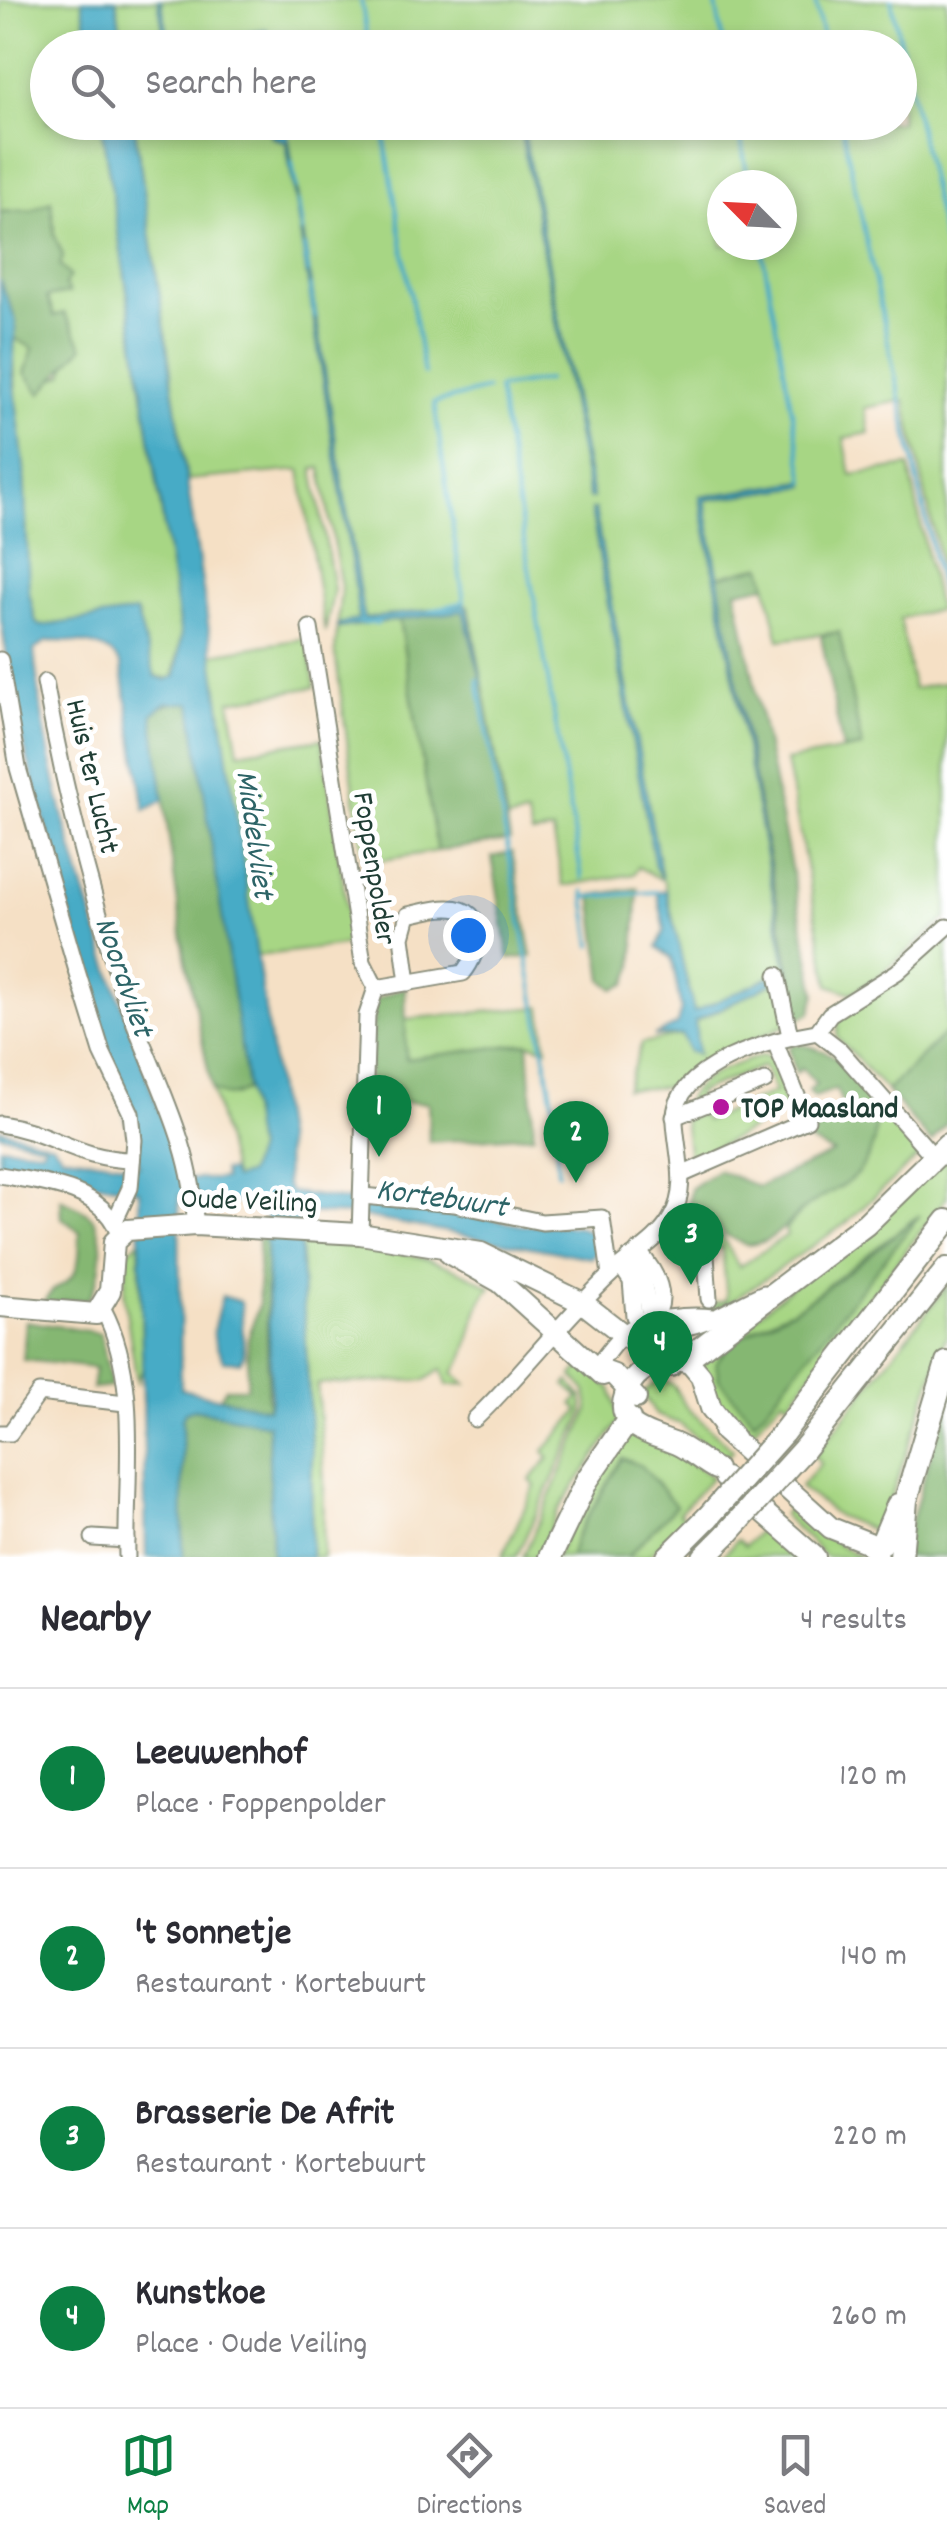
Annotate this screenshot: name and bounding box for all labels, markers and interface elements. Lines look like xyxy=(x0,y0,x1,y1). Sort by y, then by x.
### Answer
search box xyxy=(30,30,917,140)
icon: search xyxy=(65,58,120,113)
text: Search here xyxy=(145,58,317,113)
north arrow xyxy=(707,170,797,260)
street label: Huis ter Lucht xyxy=(51,695,128,859)
water label: Middelvliet xyxy=(220,768,284,905)
street label: Foppenpolder xyxy=(338,789,405,948)
your location xyxy=(443,910,494,961)
water label: Noordvliet xyxy=(79,912,164,1047)
pin: 1 xyxy=(346,1074,412,1157)
place label: TOP Maasland xyxy=(741,1090,898,1133)
marker: TOP Maasland xyxy=(710,1096,732,1118)
pin: 2 xyxy=(544,1100,608,1183)
water label: Kortebuurt xyxy=(373,1169,513,1233)
street label: Oude Veiling xyxy=(180,1180,318,1227)
pin: 3 xyxy=(658,1202,724,1285)
pin: 4 xyxy=(628,1310,692,1393)
text: Nearby xyxy=(40,1592,150,1652)
text: 4 results xyxy=(800,1599,907,1645)
text: Leeuwenhof xyxy=(135,1728,307,1783)
text: 1 xyxy=(69,1755,76,1801)
text: 120 m xyxy=(839,1755,907,1801)
text: Place · Foppenpolder xyxy=(135,1783,386,1829)
text: 't Sonnetje xyxy=(135,1908,291,1963)
text: 2 xyxy=(66,1935,79,1981)
text: 140 m xyxy=(840,1935,907,1981)
text: Restaurant · Kortebuurt xyxy=(135,1963,426,2009)
text: Brasserie De Afrit xyxy=(135,2088,394,2143)
text: 3 xyxy=(65,2115,80,2161)
text: 220 m xyxy=(832,2115,907,2161)
text: Restaurant · Kortebuurt xyxy=(135,2143,426,2189)
text: Kunstkoe xyxy=(135,2268,266,2323)
text: 4 xyxy=(66,2295,79,2341)
text: 260 m xyxy=(831,2295,907,2341)
text: Place · Oude Veiling xyxy=(135,2323,367,2369)
tab: Map xyxy=(121,2428,176,2528)
tab: Directions xyxy=(417,2428,523,2528)
tab: Saved xyxy=(764,2428,826,2528)

